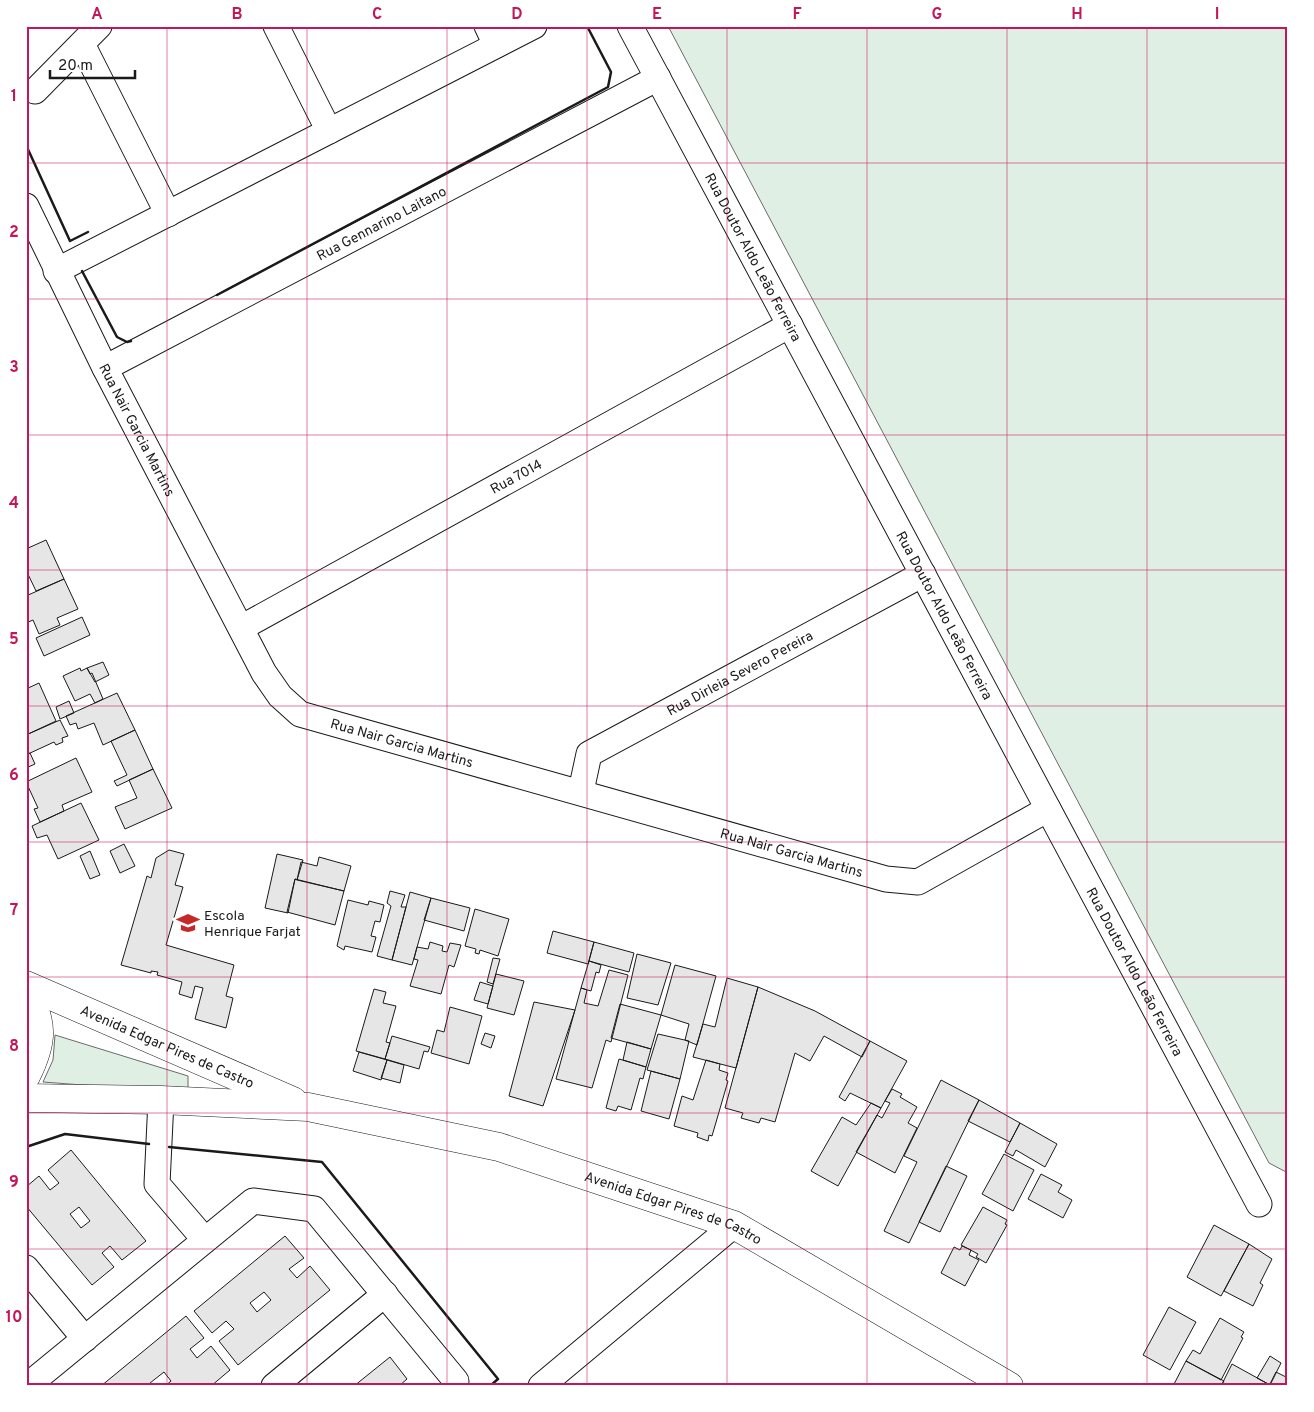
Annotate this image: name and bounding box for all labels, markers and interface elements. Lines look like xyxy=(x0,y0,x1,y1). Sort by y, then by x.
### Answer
text: A xyxy=(91,5,103,25)
text: B xyxy=(231,5,243,25)
text: C xyxy=(372,5,382,25)
text: D xyxy=(511,5,523,25)
text: E xyxy=(652,5,662,25)
text: F xyxy=(792,5,802,25)
text: G xyxy=(932,5,942,25)
text: H xyxy=(1071,5,1083,25)
text: I xyxy=(1215,5,1219,25)
scale bar xyxy=(50,48,135,80)
text: 20 m xyxy=(58,57,93,76)
text: 1 xyxy=(11,87,17,107)
street label: Rua Doutor Aldo Leão Ferreira xyxy=(700,171,804,345)
street label: Rua Gennarino Laitano xyxy=(314,183,450,265)
text: 2 xyxy=(9,223,19,243)
text: 3 xyxy=(9,358,19,378)
street label: Rua Nair Garcia Martins xyxy=(94,361,178,500)
street label: Rua 7014 xyxy=(488,456,546,499)
text: 4 xyxy=(9,494,19,514)
street label: Rua Doutor Aldo Leão Ferreira xyxy=(891,529,995,703)
street label: Rua Dirleia Severo Pereira xyxy=(664,628,816,720)
text: 5 xyxy=(9,630,19,650)
street label: Rua Nair Garcia Martins xyxy=(328,716,475,772)
text: 6 xyxy=(9,766,19,786)
street label: Rua Nair Garcia Martins xyxy=(718,826,865,882)
street label: Rua Doutor Aldo Leão Ferreira xyxy=(1082,885,1186,1060)
text: 7 xyxy=(10,901,18,921)
place label: Escola Henrique Farjat xyxy=(204,908,301,941)
school or university icon: Escola Henrique Farjat xyxy=(175,910,201,936)
street label: Avenida Edgar Pires de Castro xyxy=(77,1003,256,1093)
text: 8 xyxy=(9,1037,19,1057)
street label: Avenida Edgar Pires de Castro xyxy=(582,1169,764,1249)
text: 9 xyxy=(9,1173,19,1193)
text: 10 xyxy=(6,1308,22,1328)

